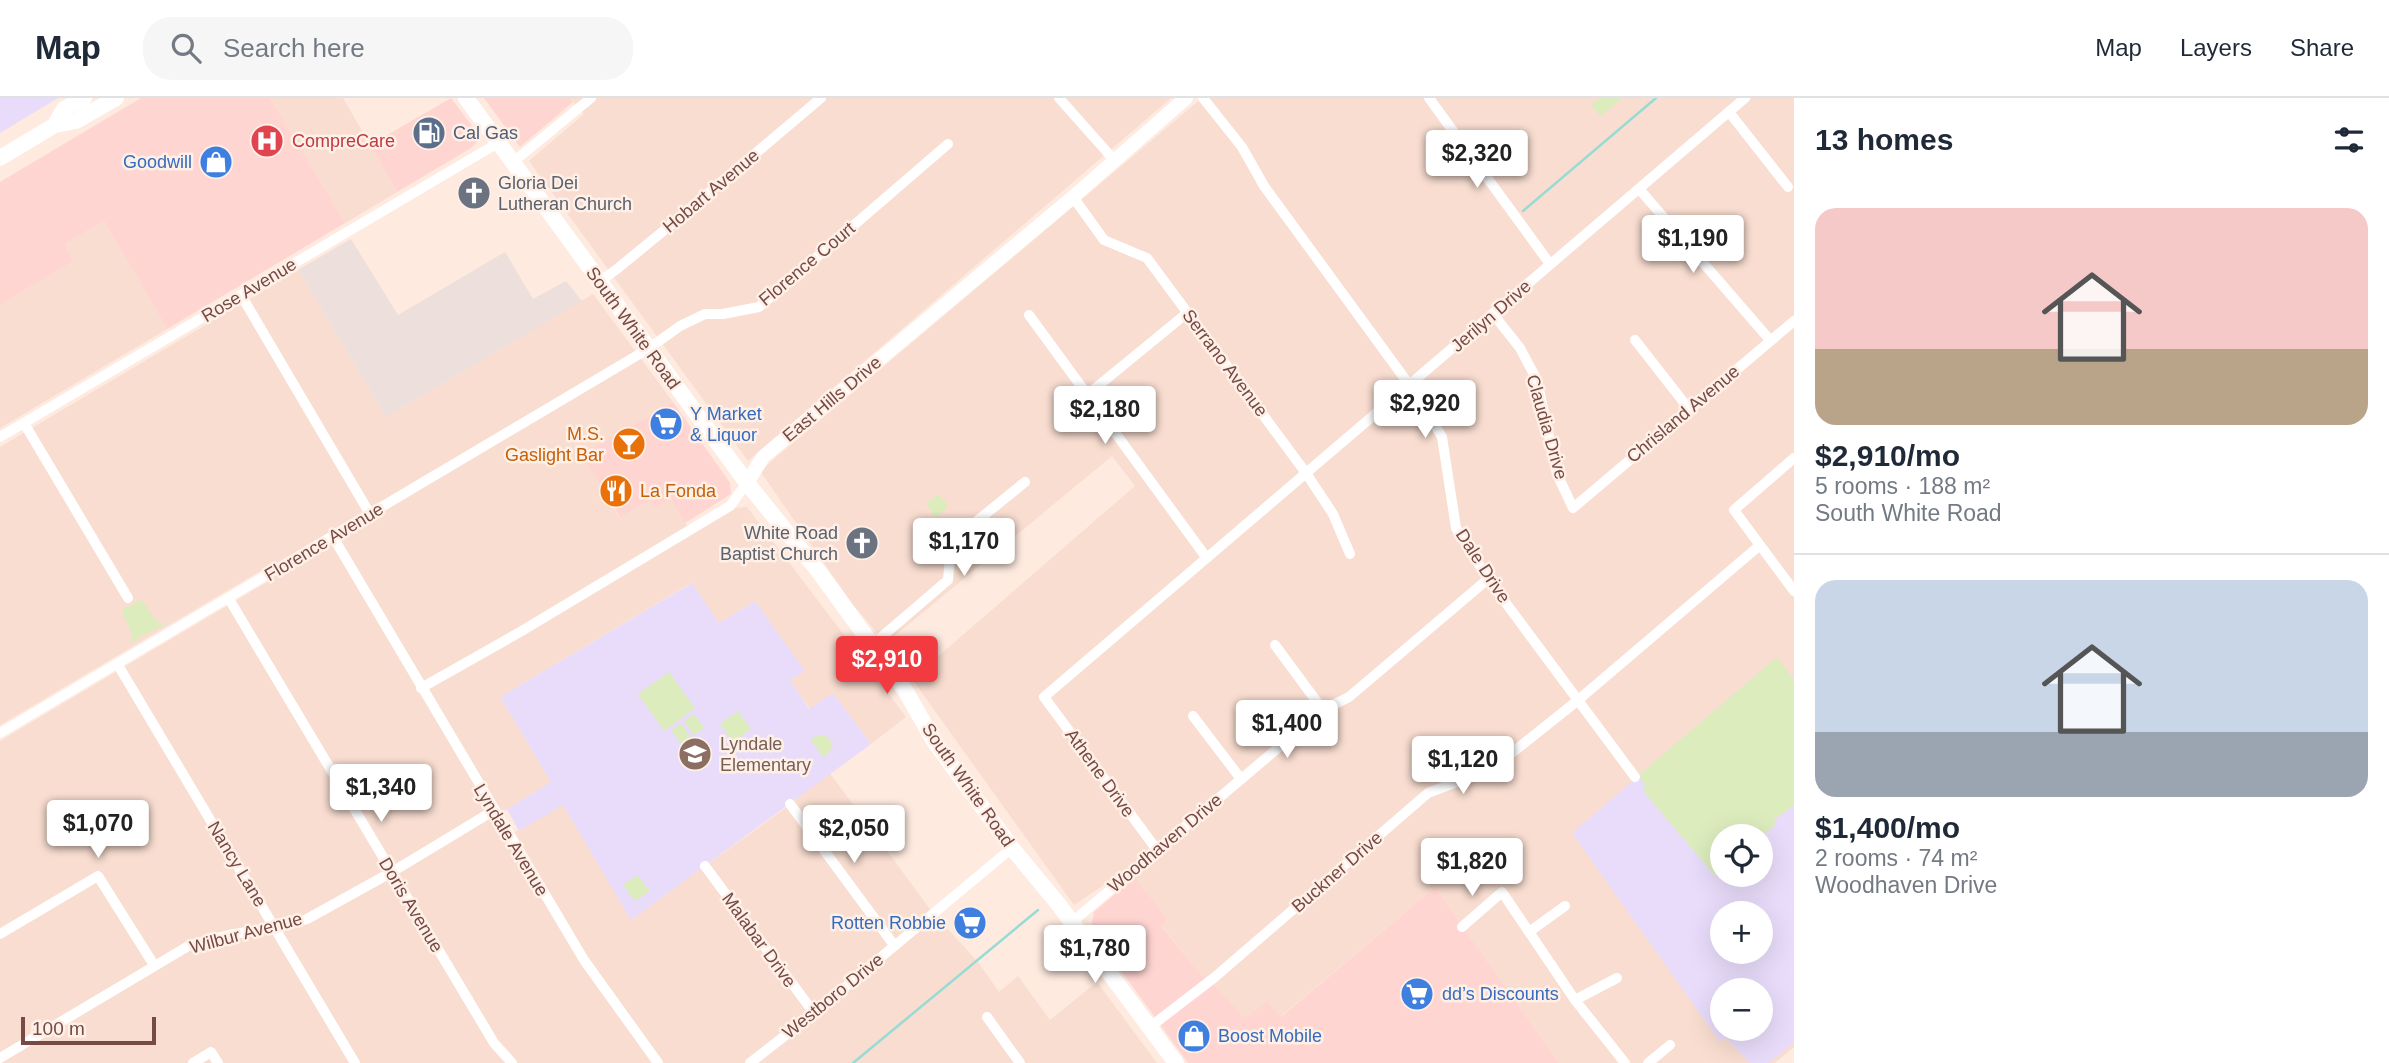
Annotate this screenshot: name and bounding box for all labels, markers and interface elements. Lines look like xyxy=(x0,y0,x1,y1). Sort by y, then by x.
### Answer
search box xyxy=(143,17,633,80)
text: Map xyxy=(35,29,101,66)
icon: search xyxy=(167,29,205,67)
text: Search here xyxy=(223,33,365,63)
text: Map xyxy=(2095,34,2142,61)
text: Layers xyxy=(2180,34,2252,61)
text: Share xyxy=(2290,34,2354,61)
fuel station icon: Cal Gas xyxy=(410,114,448,152)
icon: filters xyxy=(2330,121,2368,159)
hospital icon: CompreCare xyxy=(248,122,286,160)
place label: Cal Gas xyxy=(453,123,518,143)
text: 13 homes xyxy=(1815,123,1953,156)
pin: $2,320 xyxy=(1420,130,1534,190)
place label: CompreCare xyxy=(292,131,395,151)
text: $2,320 xyxy=(1442,140,1512,166)
shop icon: Goodwill xyxy=(197,143,235,181)
street label: Hobart Avenue xyxy=(659,145,763,237)
place label: Goodwill xyxy=(123,152,192,172)
place label: Gloria Dei Lutheran Church xyxy=(498,173,632,214)
church icon: Gloria Dei Lutheran Church xyxy=(455,174,493,212)
pin: $1,190 xyxy=(1636,216,1750,275)
street label: Florence Court xyxy=(755,218,859,310)
text: $1,190 xyxy=(1658,225,1728,251)
street label: Rose Avenue xyxy=(198,254,300,326)
icon: home xyxy=(2029,254,2155,380)
street label: South White Road xyxy=(582,263,684,393)
street label: Jerilyn Drive xyxy=(1447,276,1535,356)
street label: Serrano Avenue xyxy=(1178,306,1272,420)
street label: East Hills Drive xyxy=(779,352,885,446)
street label: Chrisland Avenue xyxy=(1623,361,1743,467)
street label: Claudia Drive xyxy=(1522,372,1572,482)
pin: $2,920 xyxy=(1368,380,1482,440)
pin: $2,180 xyxy=(1048,386,1162,446)
text: $2,920 xyxy=(1390,390,1460,416)
text: $2,180 xyxy=(1070,396,1140,422)
place label: Y Market & Liquor xyxy=(690,404,762,445)
supermarket icon: Y Market & Liquor xyxy=(647,405,685,443)
place label: M.S. Gaslight Bar xyxy=(505,424,604,465)
bar icon: M.S. Gaslight Bar xyxy=(610,425,648,463)
text: $2,910/mo xyxy=(1815,439,1960,472)
restaurant icon: La Fonda xyxy=(597,472,635,510)
text: 5 rooms · 188 m² xyxy=(1815,473,1990,499)
place label: La Fonda xyxy=(640,481,717,501)
street label: Florence Avenue xyxy=(261,499,387,585)
text: South White Road xyxy=(1815,500,2002,526)
pin: $1,170 xyxy=(907,518,1021,578)
place label: White Road Baptist Church xyxy=(720,523,838,564)
church icon: White Road Baptist Church xyxy=(843,524,881,562)
street label: Dale Drive xyxy=(1452,525,1514,607)
text: $1,170 xyxy=(929,528,999,554)
icon: home xyxy=(2029,626,2155,752)
pin: $2,910 xyxy=(830,636,944,696)
text: $2,910 xyxy=(852,646,922,672)
pin: $1,400 xyxy=(1230,700,1344,760)
text: $1,400 xyxy=(1252,710,1322,736)
street label: South White Road xyxy=(918,719,1018,851)
street label: Athene Drive xyxy=(1061,725,1139,821)
place label: Lyndale Elementary xyxy=(720,734,811,775)
school or university icon: Lyndale Elementary xyxy=(676,735,714,773)
pin: $1,120 xyxy=(1406,736,1520,796)
text: $1,120 xyxy=(1428,746,1498,772)
pin: $1,340 xyxy=(324,764,438,824)
text: $1,340 xyxy=(346,774,416,800)
street label: Lyndale Avenue xyxy=(470,780,552,900)
street label: Woodhaven Drive xyxy=(1104,789,1226,897)
pin: $1,070 xyxy=(41,800,155,860)
pin: $2,050 xyxy=(797,806,911,865)
text: $1,070 xyxy=(63,810,133,836)
text: $1,400/mo xyxy=(1815,811,1960,844)
text: $2,050 xyxy=(819,815,889,841)
street label: Nancy Lane xyxy=(204,818,270,910)
map controls xyxy=(1710,824,1773,1041)
button: locate xyxy=(1710,824,1773,887)
street label: Buckner Drive xyxy=(1288,827,1386,917)
pin: $1,820 xyxy=(1415,838,1529,898)
text: 2 rooms · 74 m² xyxy=(1815,845,1977,871)
text: $1,820 xyxy=(1437,848,1507,874)
street label: Doris Avenue xyxy=(375,854,447,956)
text: Woodhaven Drive xyxy=(1815,872,1997,898)
street label: Malabar Drive xyxy=(718,889,800,991)
button: + xyxy=(1710,901,1773,964)
supermarket icon: Rotten Robbie xyxy=(951,904,989,942)
street label: Wilbur Avenue xyxy=(188,908,304,958)
place label: Rotten Robbie xyxy=(831,913,946,933)
pin: $1,780 xyxy=(1038,926,1152,985)
text: $1,780 xyxy=(1060,935,1130,961)
street label: Westboro Drive xyxy=(779,949,887,1043)
supermarket icon: dd’s Discounts xyxy=(1398,975,1436,1013)
button: − xyxy=(1710,978,1773,1041)
place label: dd’s Discounts xyxy=(1442,984,1559,1004)
scale bar xyxy=(21,1014,156,1046)
shop icon: Boost Mobile xyxy=(1175,1017,1213,1055)
text: 100 m xyxy=(32,1018,85,1039)
place label: Boost Mobile xyxy=(1218,1026,1322,1046)

